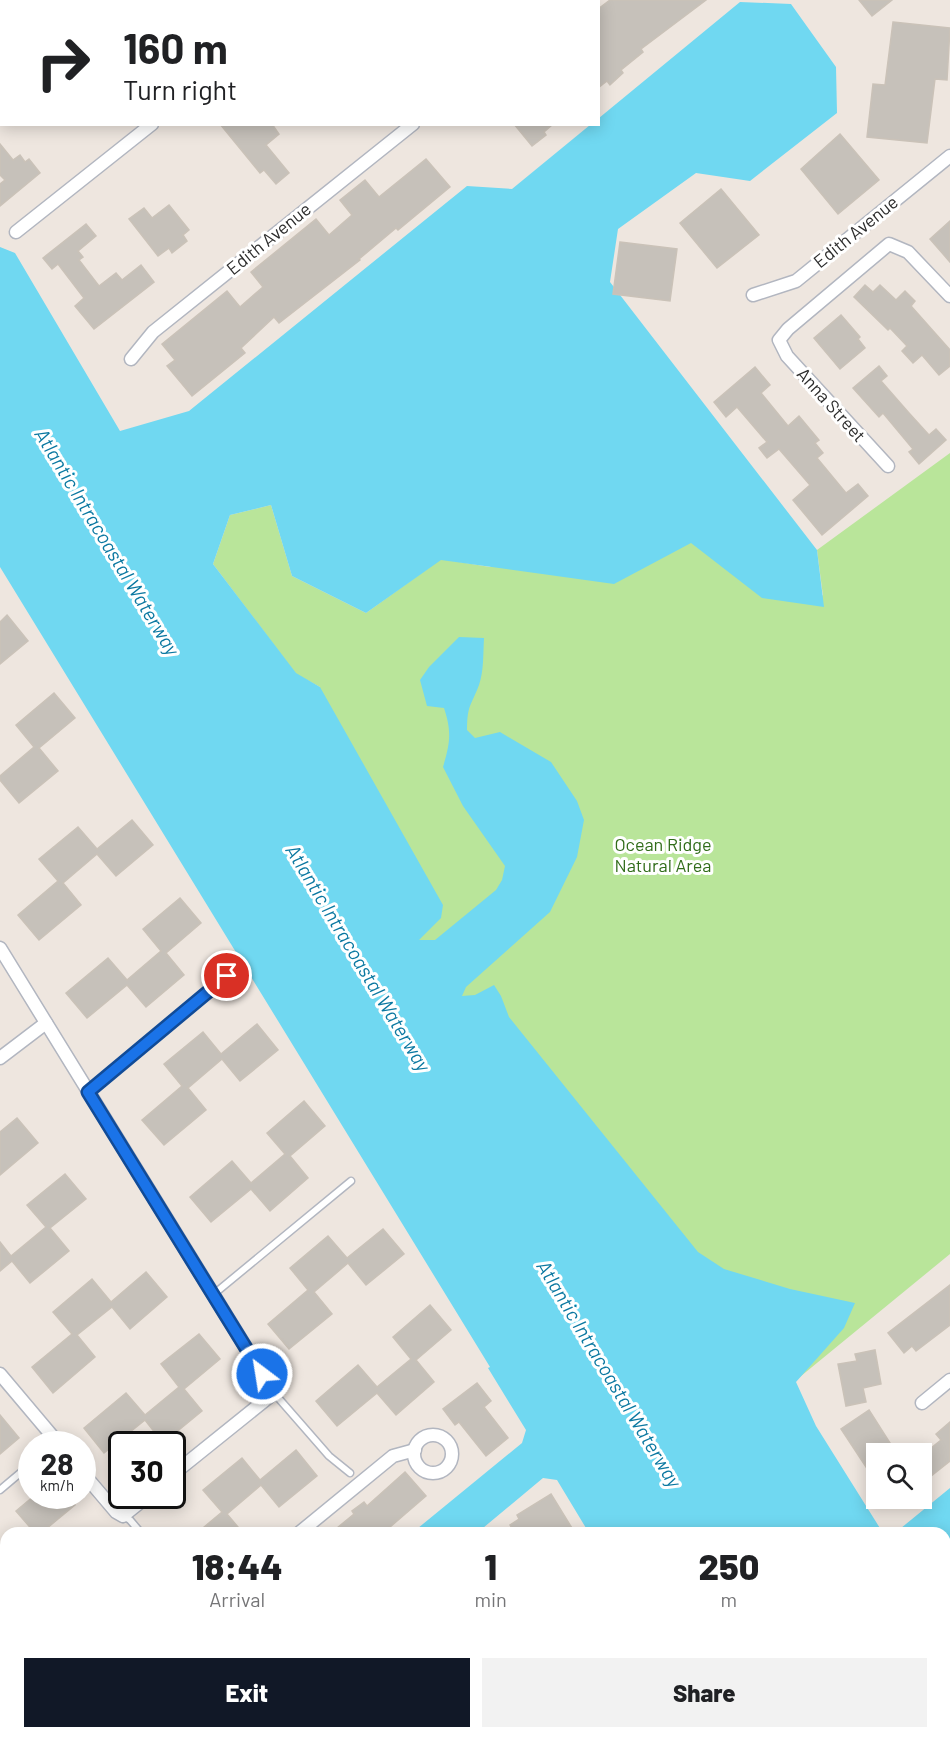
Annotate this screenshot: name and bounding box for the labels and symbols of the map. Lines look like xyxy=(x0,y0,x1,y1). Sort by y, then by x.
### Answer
street label: Edith Avenue xyxy=(809,190,902,272)
street label: Edith Avenue xyxy=(222,197,315,279)
street label: Anna Street xyxy=(793,363,871,446)
water label: Atlantic Intracoastal Waterway xyxy=(30,423,186,660)
park label: Ocean Ridge Natural Area xyxy=(614,833,712,876)
water label: Atlantic Intracoastal Waterway xyxy=(281,839,437,1076)
pin xyxy=(201,950,252,1001)
water label: Atlantic Intracoastal Waterway xyxy=(532,1255,688,1492)
position arrow xyxy=(230,1342,294,1406)
speed limit sign: 30 xyxy=(108,1431,186,1509)

